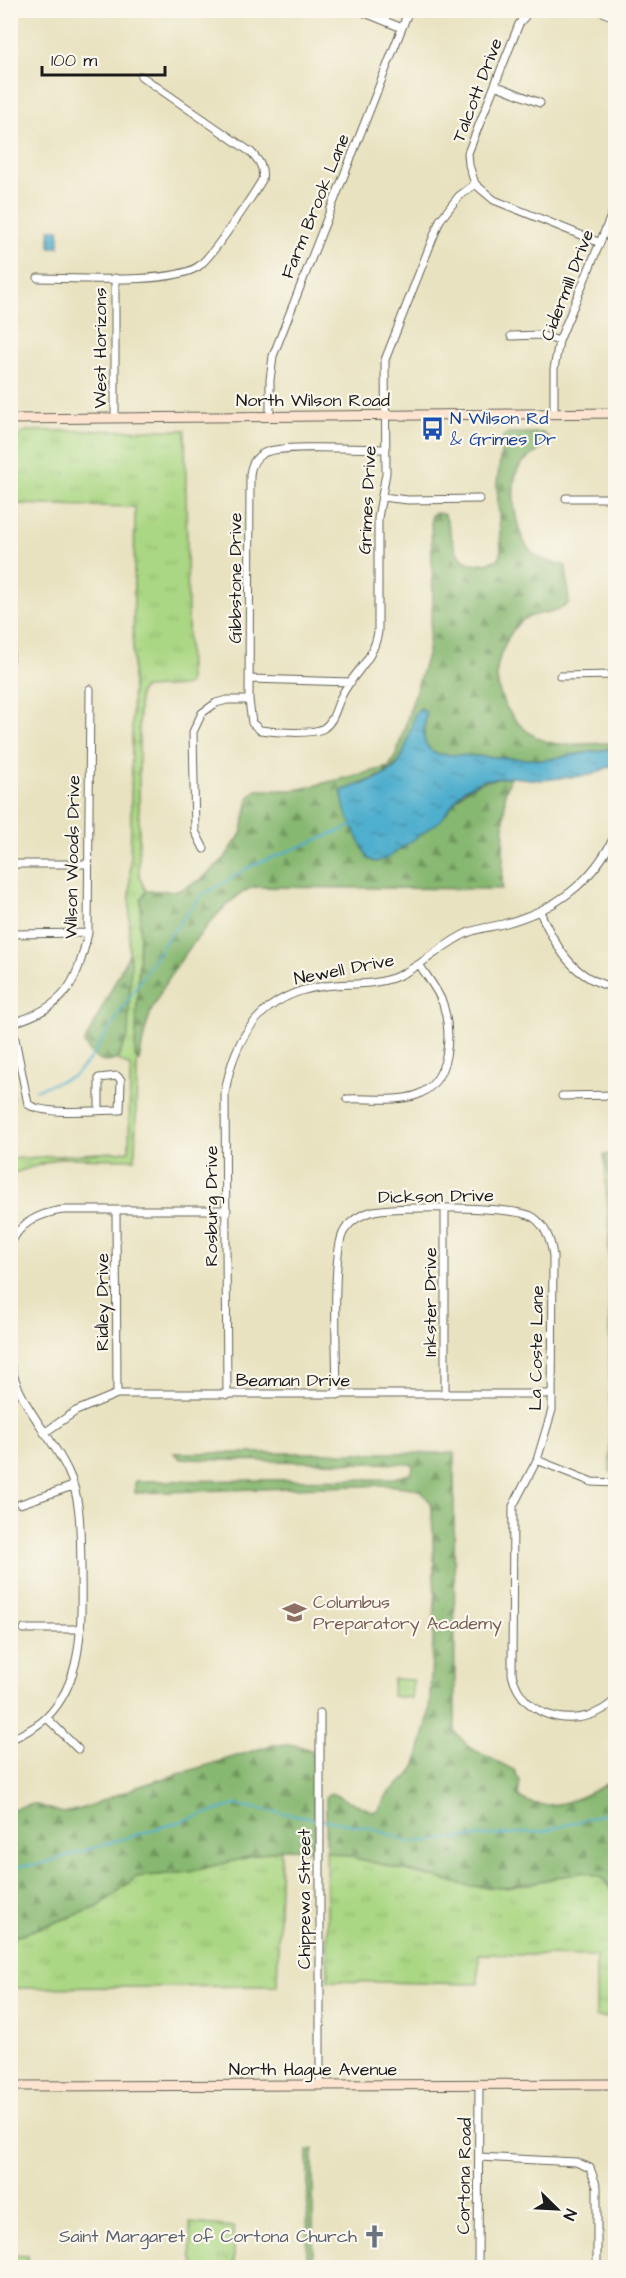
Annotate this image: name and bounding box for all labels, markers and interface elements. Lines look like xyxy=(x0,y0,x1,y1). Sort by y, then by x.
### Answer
street label: Talcott Drive xyxy=(446,34,509,146)
scale bar xyxy=(42,39,165,77)
text: 100 m xyxy=(51,48,97,73)
street label: Farm Brook Lane xyxy=(275,130,356,282)
street label: Cidermill Drive xyxy=(535,226,600,344)
street label: West Horizons xyxy=(88,288,113,408)
street label: North Wilson Road xyxy=(236,388,390,413)
place label: N Wilson Rd & Grimes Dr xyxy=(450,406,556,452)
bus stop icon: N Wilson Rd & Grimes Dr xyxy=(419,415,445,441)
street label: Grimes Drive xyxy=(352,445,383,555)
street label: Gibbstone Drive xyxy=(223,512,248,644)
street label: Wilson Woods Drive xyxy=(59,775,86,939)
street label: Newell Drive xyxy=(292,947,397,991)
street label: Rosburg Drive xyxy=(199,1145,225,1267)
street label: Dickson Drive xyxy=(378,1183,494,1210)
street label: Inkster Drive xyxy=(418,1247,443,1357)
street label: Ridley Drive xyxy=(90,1253,116,1351)
street label: La Coste Lane xyxy=(523,1285,550,1411)
street label: Beaman Drive xyxy=(236,1368,350,1393)
place label: Columbus Preparatory Academy xyxy=(313,1590,502,1637)
school or university icon: Columbus Preparatory Academy xyxy=(282,1599,308,1625)
street label: Chippewa Street xyxy=(292,1828,317,1969)
street label: North Hague Avenue xyxy=(229,2057,398,2083)
street label: Cortona Road xyxy=(451,2117,478,2235)
north arrow xyxy=(527,2179,587,2239)
text: N xyxy=(558,2206,582,2224)
church icon: Saint Margaret of Cortona Church xyxy=(362,2223,388,2249)
place label: Saint Margaret of Cortona Church xyxy=(59,2224,357,2250)

